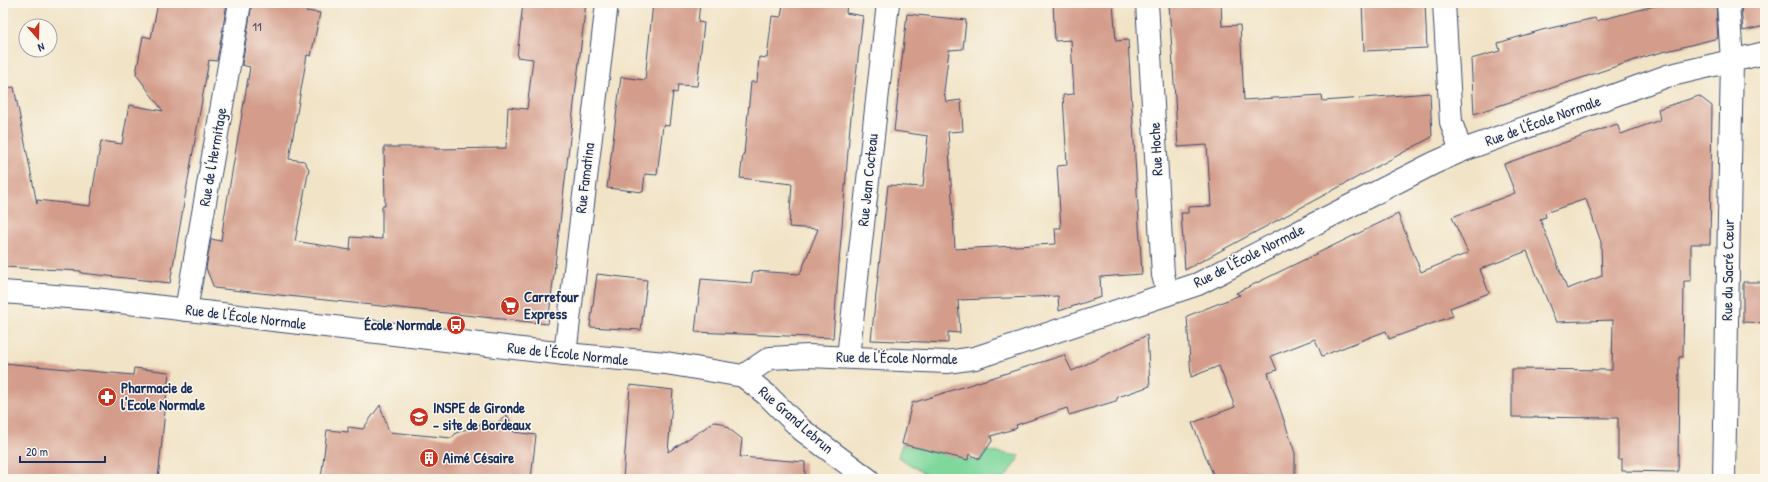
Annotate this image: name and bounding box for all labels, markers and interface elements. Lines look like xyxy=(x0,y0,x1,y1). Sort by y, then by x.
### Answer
house number: 11 xyxy=(252,17,262,35)
north arrow xyxy=(18,18,58,58)
text: N xyxy=(36,40,47,55)
street label: Rue de l'École Normale xyxy=(1482,90,1604,151)
street label: Rue de l'Hermitage xyxy=(193,106,232,208)
street label: Rue Hoche xyxy=(1144,122,1167,176)
street label: Rue Jean Cocteau xyxy=(852,133,883,227)
street label: Rue Famatina xyxy=(570,141,599,214)
street label: Rue de l'École Normale xyxy=(1190,219,1308,293)
street label: Rue du Sacré Cœur xyxy=(1716,219,1739,321)
place label: Carrefour Express xyxy=(524,286,579,325)
supermarket icon: Carrefour Express xyxy=(499,295,521,317)
street label: Rue de l'École Normale xyxy=(184,299,308,334)
place label: École Normale xyxy=(364,314,442,335)
bus stop icon: École Normale xyxy=(445,314,467,336)
street label: Rue de l'École Normale xyxy=(506,337,630,370)
street label: Rue de l'École Normale xyxy=(836,346,958,369)
place label: Pharmacie de l'Ecole Normale xyxy=(121,377,205,415)
street label: Rue Grand Lebrun xyxy=(754,381,839,458)
pharmacy icon: Pharmacie de l'Ecole Normale xyxy=(96,386,118,408)
place label: INSPE de Gironde - site de Bordeaux xyxy=(433,397,532,435)
school or university icon: INSPE de Gironde - site de Bordeaux xyxy=(408,406,430,428)
scale bar xyxy=(20,438,105,464)
text: 20 m xyxy=(26,443,48,460)
building icon: Aimé Césaire xyxy=(418,447,440,469)
place label: Aimé Césaire xyxy=(443,447,514,468)

